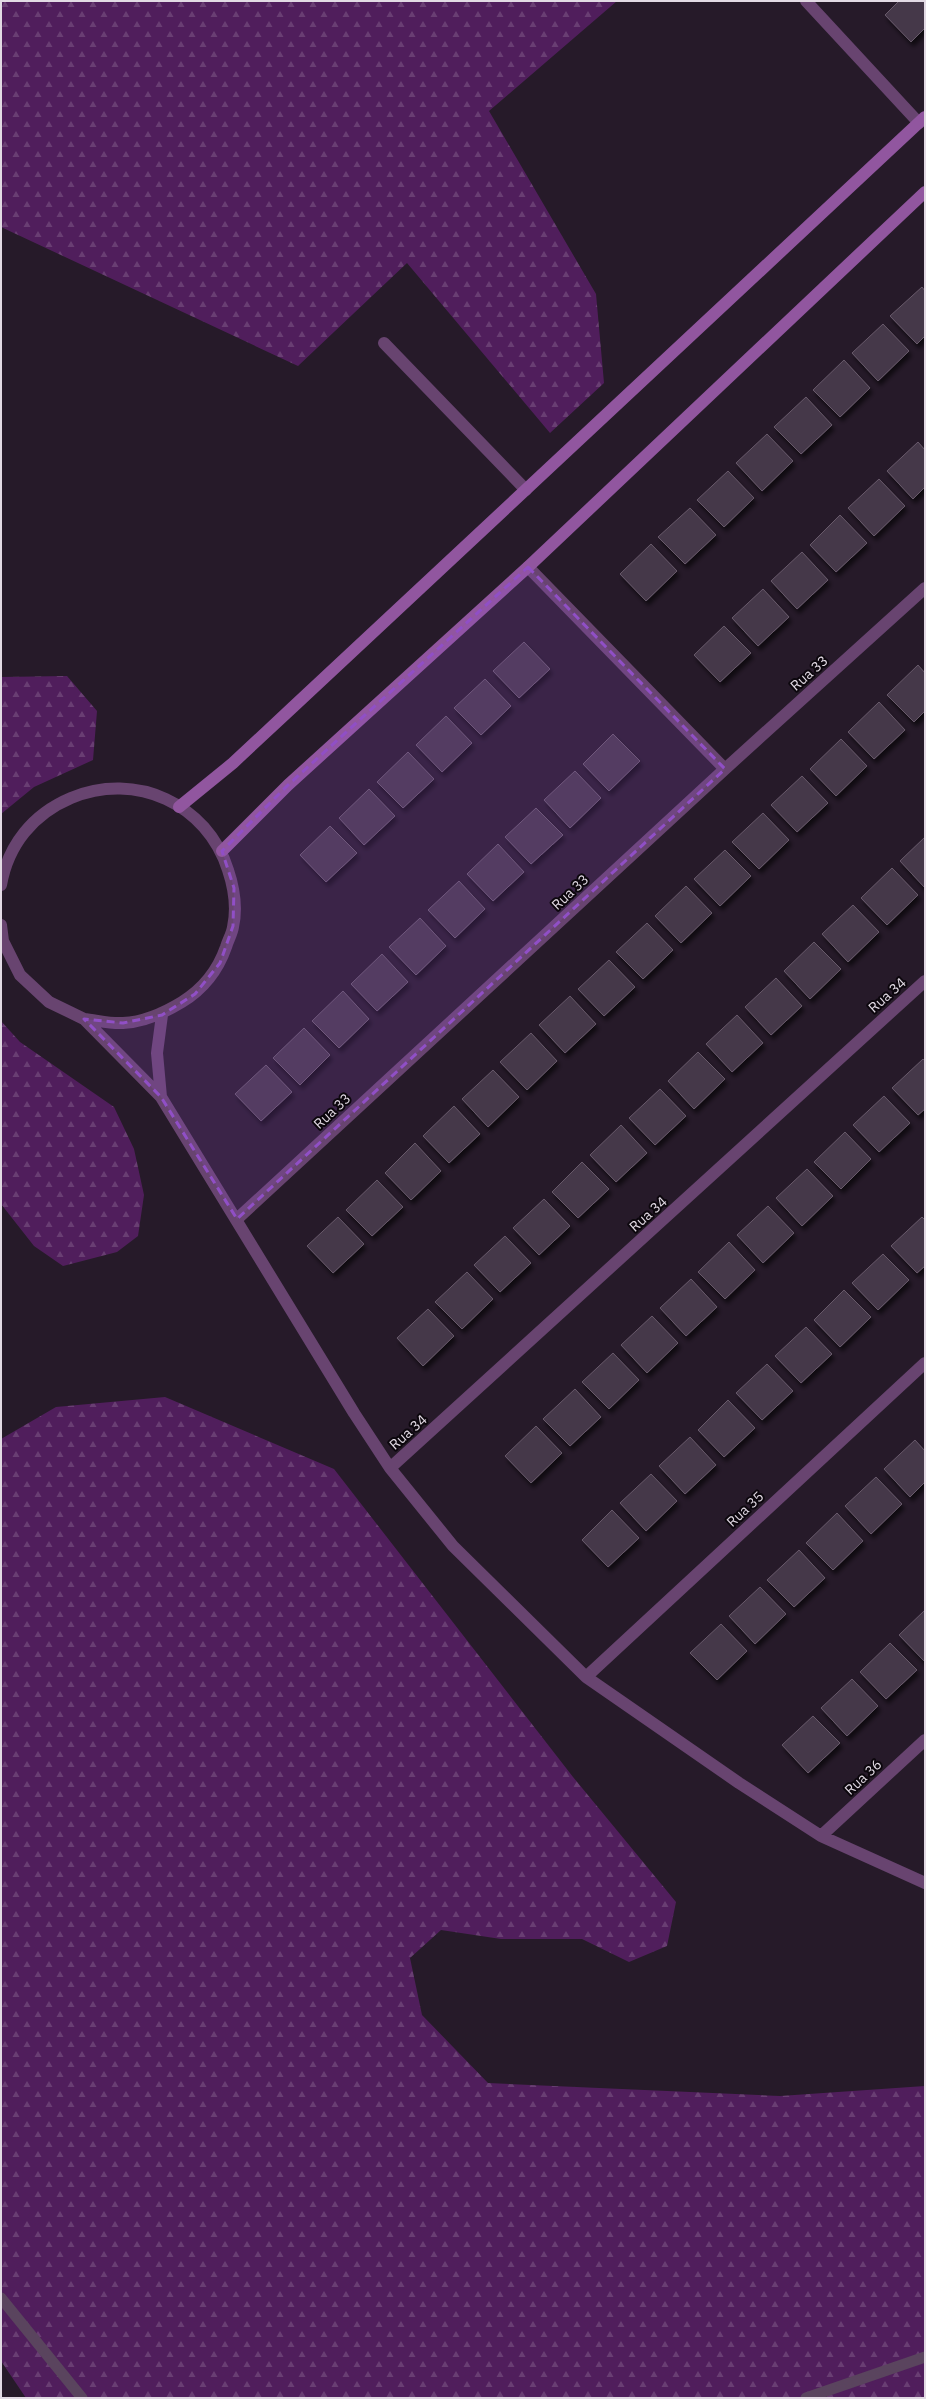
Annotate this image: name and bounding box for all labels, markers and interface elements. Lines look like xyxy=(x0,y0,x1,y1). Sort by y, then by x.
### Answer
street label: Rua 33 xyxy=(786,651,832,695)
street label: Rua 33 xyxy=(548,870,592,914)
street label: Rua 34 xyxy=(864,973,910,1017)
street label: Rua 33 xyxy=(310,1089,354,1133)
street label: Rua 34 xyxy=(625,1192,671,1236)
street label: Rua 34 xyxy=(385,1410,431,1454)
street label: Rua 35 xyxy=(723,1487,767,1531)
street label: Rua 36 xyxy=(841,1755,885,1799)

